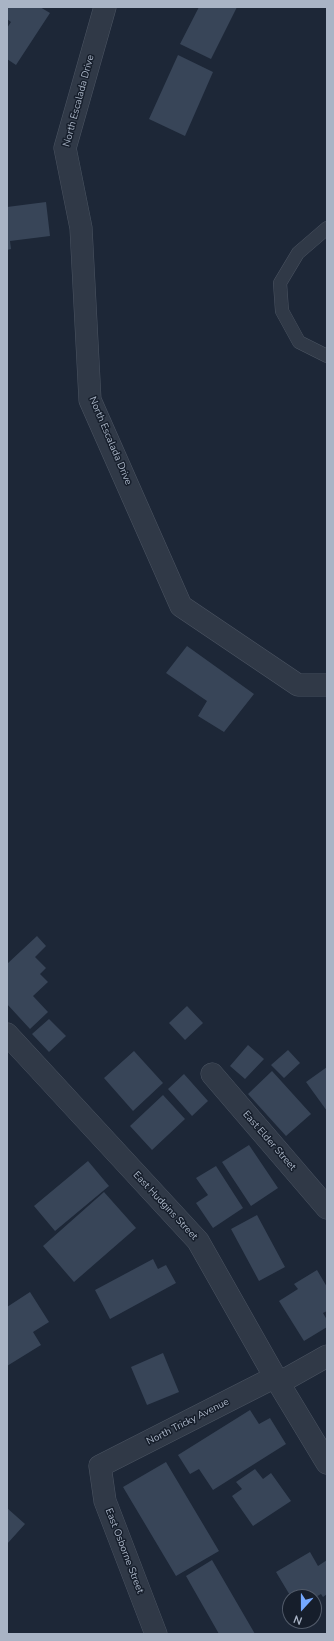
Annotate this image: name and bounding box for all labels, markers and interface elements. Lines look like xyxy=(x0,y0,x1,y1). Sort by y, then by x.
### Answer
street label: North Escalada Drive xyxy=(61,54,97,148)
street label: North Escalada Drive xyxy=(86,395,134,487)
street label: East Elder Street xyxy=(240,1109,298,1173)
street label: East Hudgins Street xyxy=(130,1169,200,1243)
street label: North Tricky Avenue xyxy=(145,1396,231,1448)
street label: East Osborne Street xyxy=(102,1507,146,1595)
north arrow xyxy=(282,1589,322,1629)
text: N xyxy=(291,1611,304,1628)

